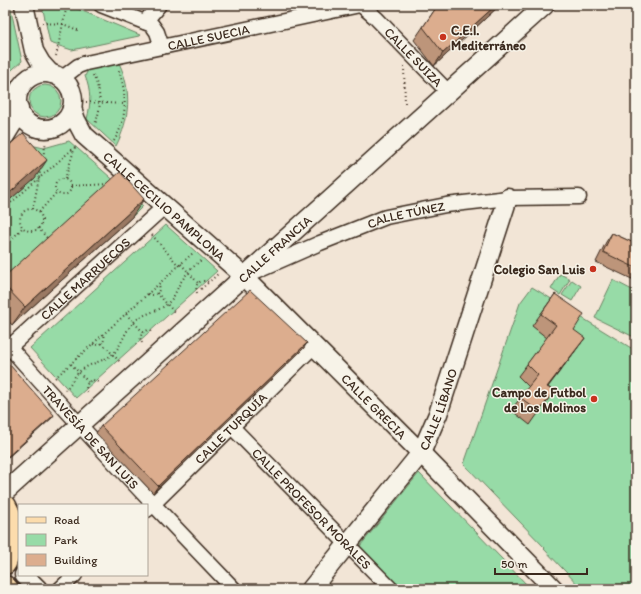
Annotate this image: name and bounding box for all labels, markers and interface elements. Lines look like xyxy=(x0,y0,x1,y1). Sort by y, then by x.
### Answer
street label: CALLE SUECIA xyxy=(166,21,251,53)
place label: C.E.I. Mediterráneo xyxy=(451,23,526,53)
street label: CALLE SUIZA xyxy=(382,24,446,90)
marker: C.E.I. Mediterráneo xyxy=(438,32,448,42)
street label: CALLE CECILIO PAMPLONA xyxy=(100,148,229,264)
street label: CALLE TÚNEZ xyxy=(365,198,447,231)
street label: CALLE FRANCIA xyxy=(235,212,315,286)
street label: CALLE MARRUECOS xyxy=(37,234,133,323)
place label: Colegio San Luis xyxy=(494,262,585,278)
marker: Colegio San Luis xyxy=(588,264,598,274)
street label: CALLE LÍBANO xyxy=(416,366,460,452)
street label: CALLE GRECIA xyxy=(339,371,410,442)
street label: TRAVESÍA DE SAN LUIS xyxy=(40,382,142,492)
place label: Campo de Futbol de Los Molinos xyxy=(492,385,586,415)
street label: CALLE TURQUÍA xyxy=(191,389,270,467)
marker: Campo de Futbol de Los Molinos xyxy=(589,394,599,404)
street label: CALLE PROFESOR MORALES xyxy=(249,445,374,572)
legend xyxy=(18,504,148,576)
text: Road xyxy=(54,513,80,527)
text: Park xyxy=(54,533,78,547)
scale bar xyxy=(495,550,587,576)
text: Building xyxy=(54,553,98,567)
text: 50 m xyxy=(501,557,527,571)

